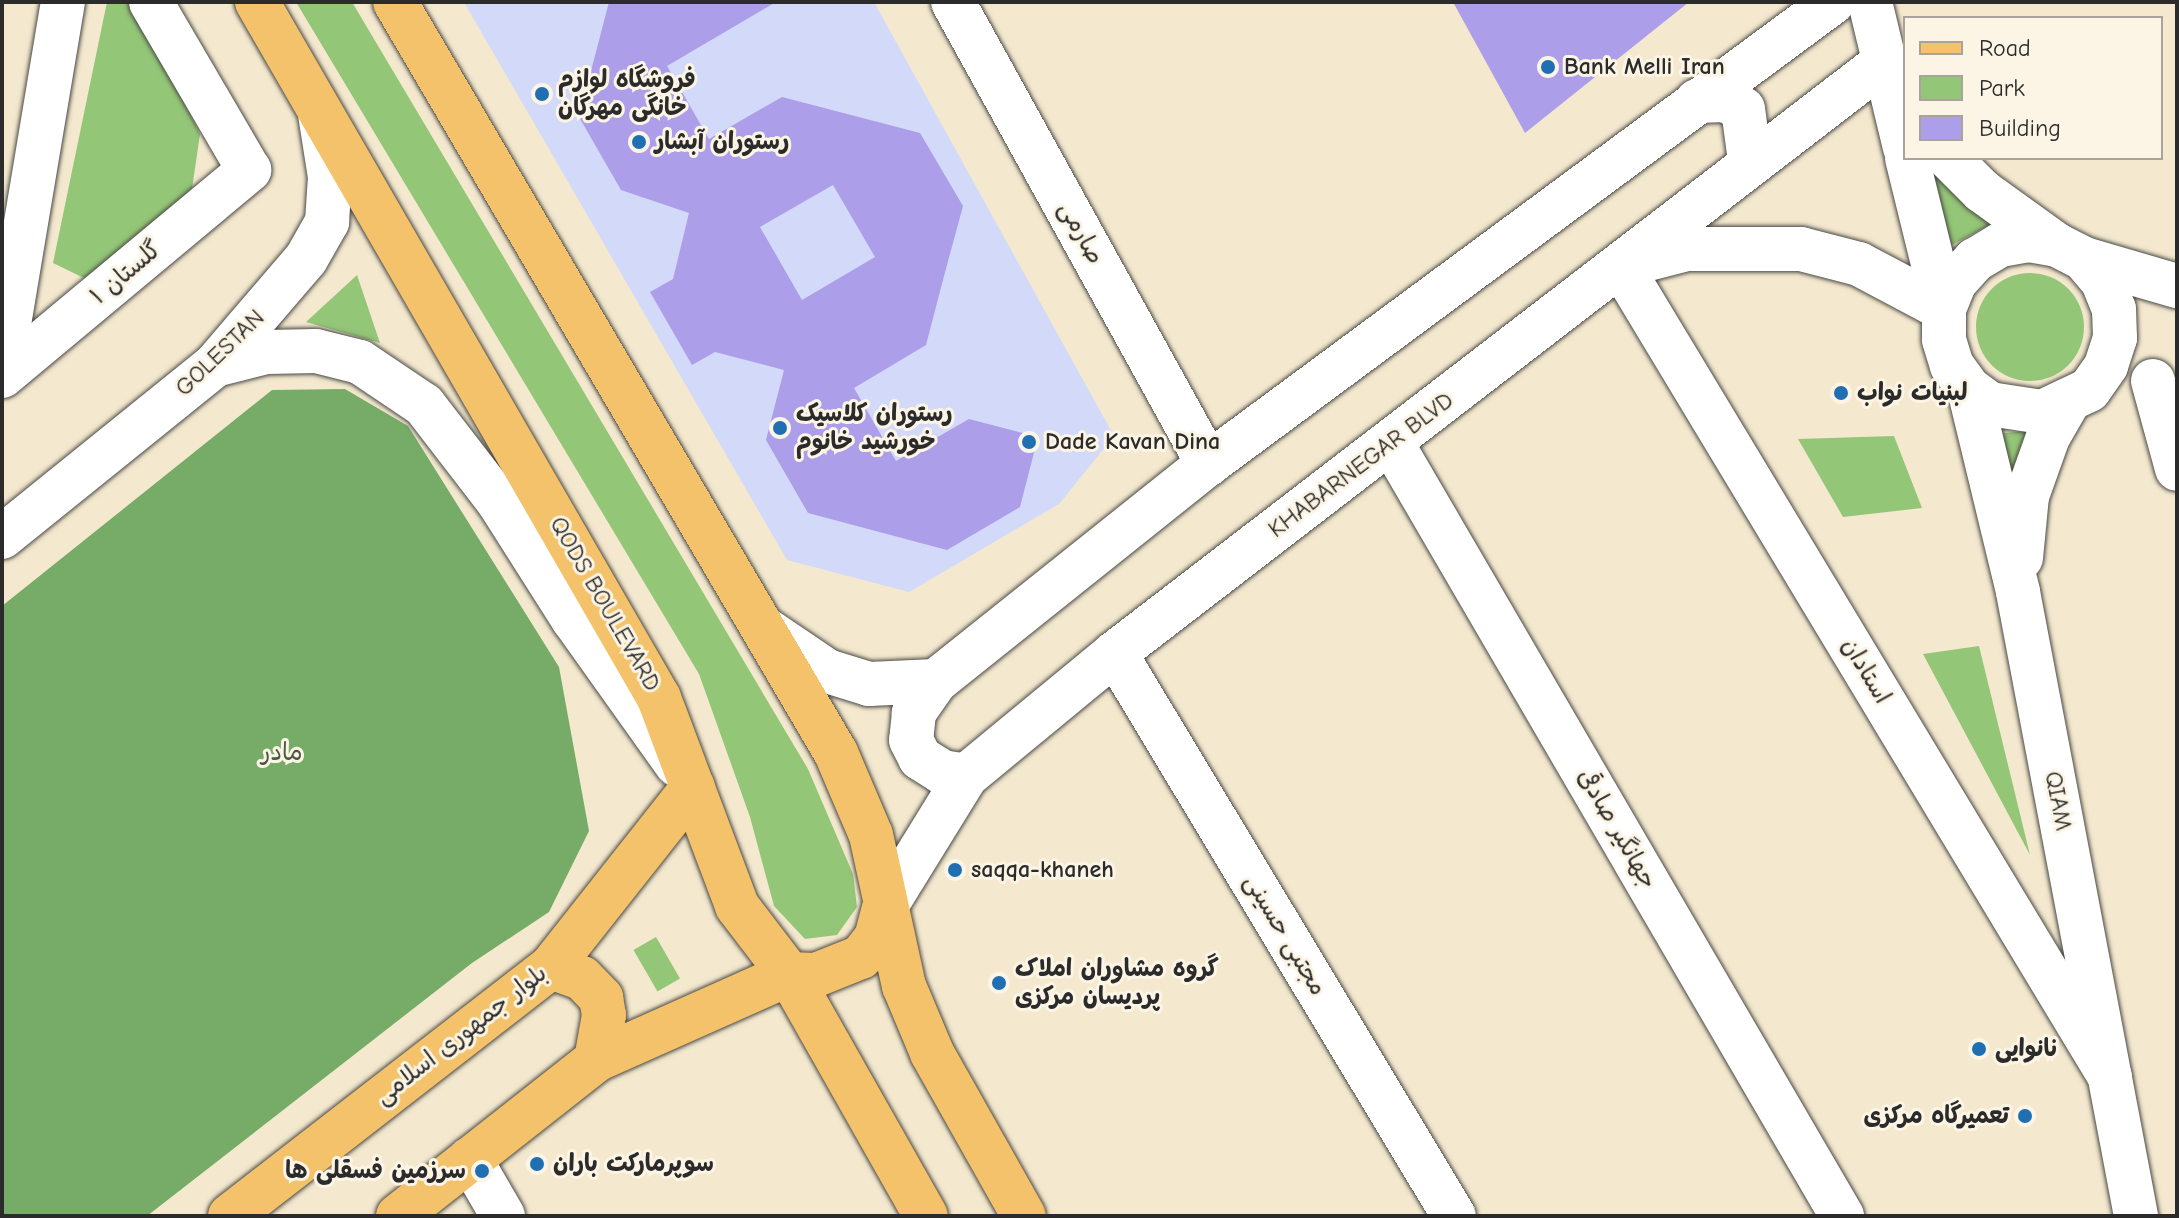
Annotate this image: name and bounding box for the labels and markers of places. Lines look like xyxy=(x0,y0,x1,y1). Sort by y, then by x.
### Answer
place label: Bank Melli Iran xyxy=(1564,53,1725,81)
marker: Bank Melli Iran xyxy=(1539,58,1557,76)
place label: فروشگاه لوازم خانگی مهرگان xyxy=(558,66,696,122)
marker: فروشگاه لوازم خانگی مهرگان xyxy=(533,85,551,103)
place label: رستوران آبشار xyxy=(655,128,789,156)
marker: رستوران آبشار xyxy=(630,133,648,151)
place label: لبنیات نواب xyxy=(1857,379,1967,407)
marker: لبنیات نواب xyxy=(1832,384,1850,402)
place label: رستوران کلاسیک خورشید خانوم xyxy=(796,400,953,456)
marker: رستوران کلاسیک خورشید خانوم xyxy=(771,419,789,437)
place label: Dade Kavan Dina xyxy=(1045,428,1220,456)
marker: Dade Kavan Dina xyxy=(1020,433,1038,451)
place label: saqqa-khaneh xyxy=(971,856,1114,884)
marker: saqqa-khaneh xyxy=(946,861,964,879)
place label: گروه مشاوران املاک پردیسان مرکزی xyxy=(1015,955,1219,1011)
marker: گروه مشاوران املاک پردیسان مرکزی xyxy=(990,974,1008,992)
place label: نانوایی xyxy=(1995,1035,2059,1063)
marker: نانوایی xyxy=(1970,1040,1988,1058)
place label: تعمیرگاه مرکزی xyxy=(1863,1102,2009,1130)
marker: تعمیرگاه مرکزی xyxy=(2016,1107,2034,1125)
place label: سوپرمارکت باران xyxy=(553,1150,714,1178)
marker: سوپرمارکت باران xyxy=(528,1155,546,1173)
place label: سرزمین فسقلی ها xyxy=(285,1157,466,1185)
marker: سرزمین فسقلی ها xyxy=(473,1162,491,1180)

